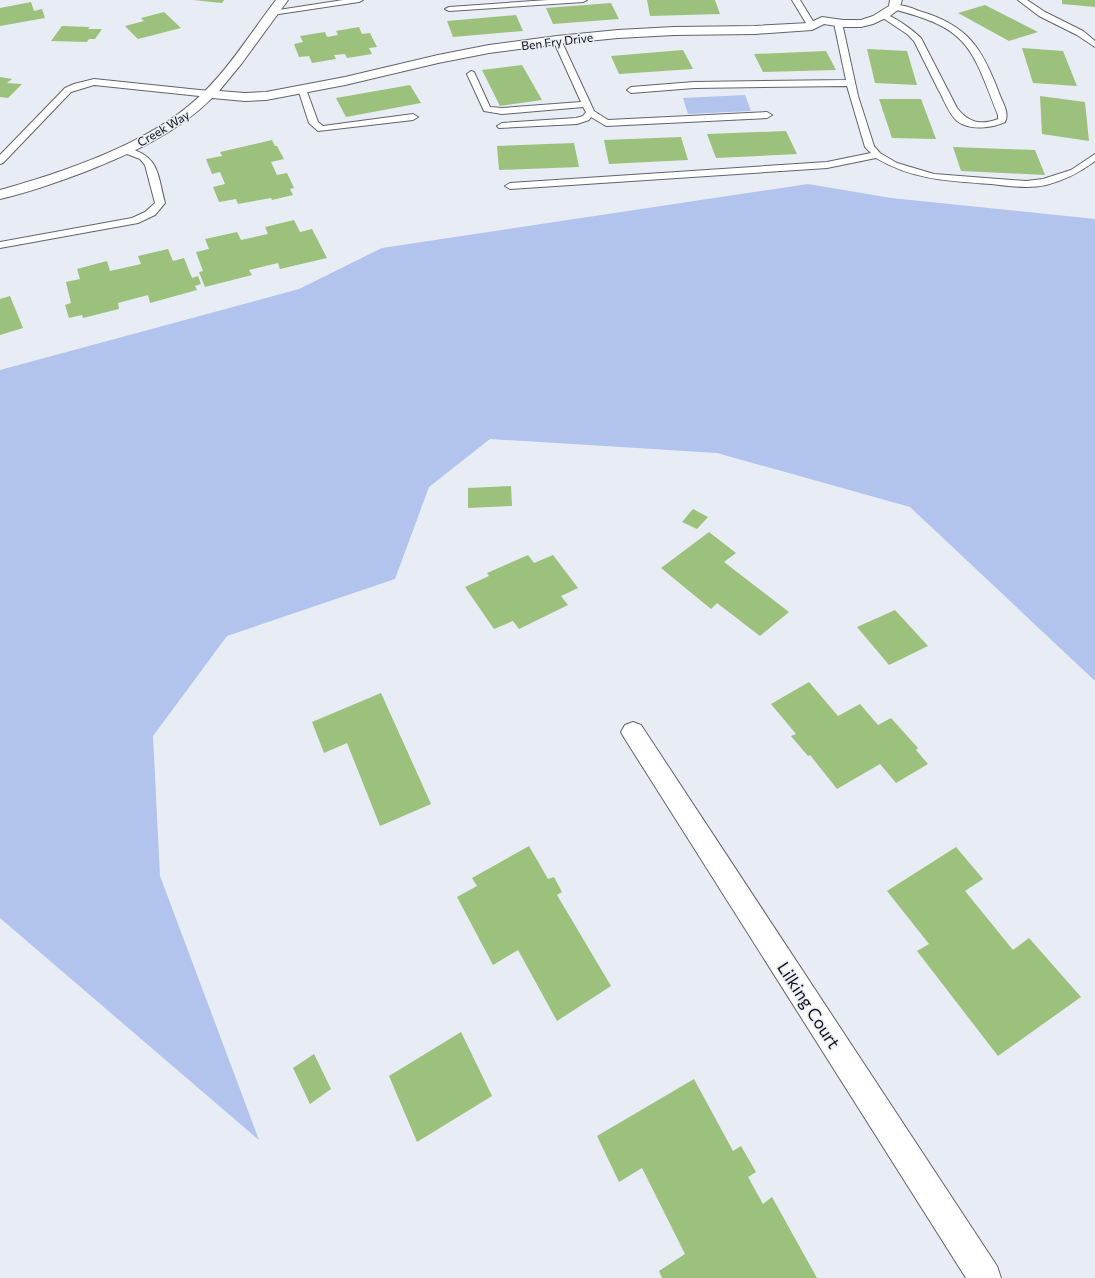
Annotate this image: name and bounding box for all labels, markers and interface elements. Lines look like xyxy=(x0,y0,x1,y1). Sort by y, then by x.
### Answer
street label: Ben Fry Drive xyxy=(520,30,594,52)
street label: Creek Way xyxy=(134,107,192,149)
street label: Lilking Court xyxy=(773,958,845,1052)

